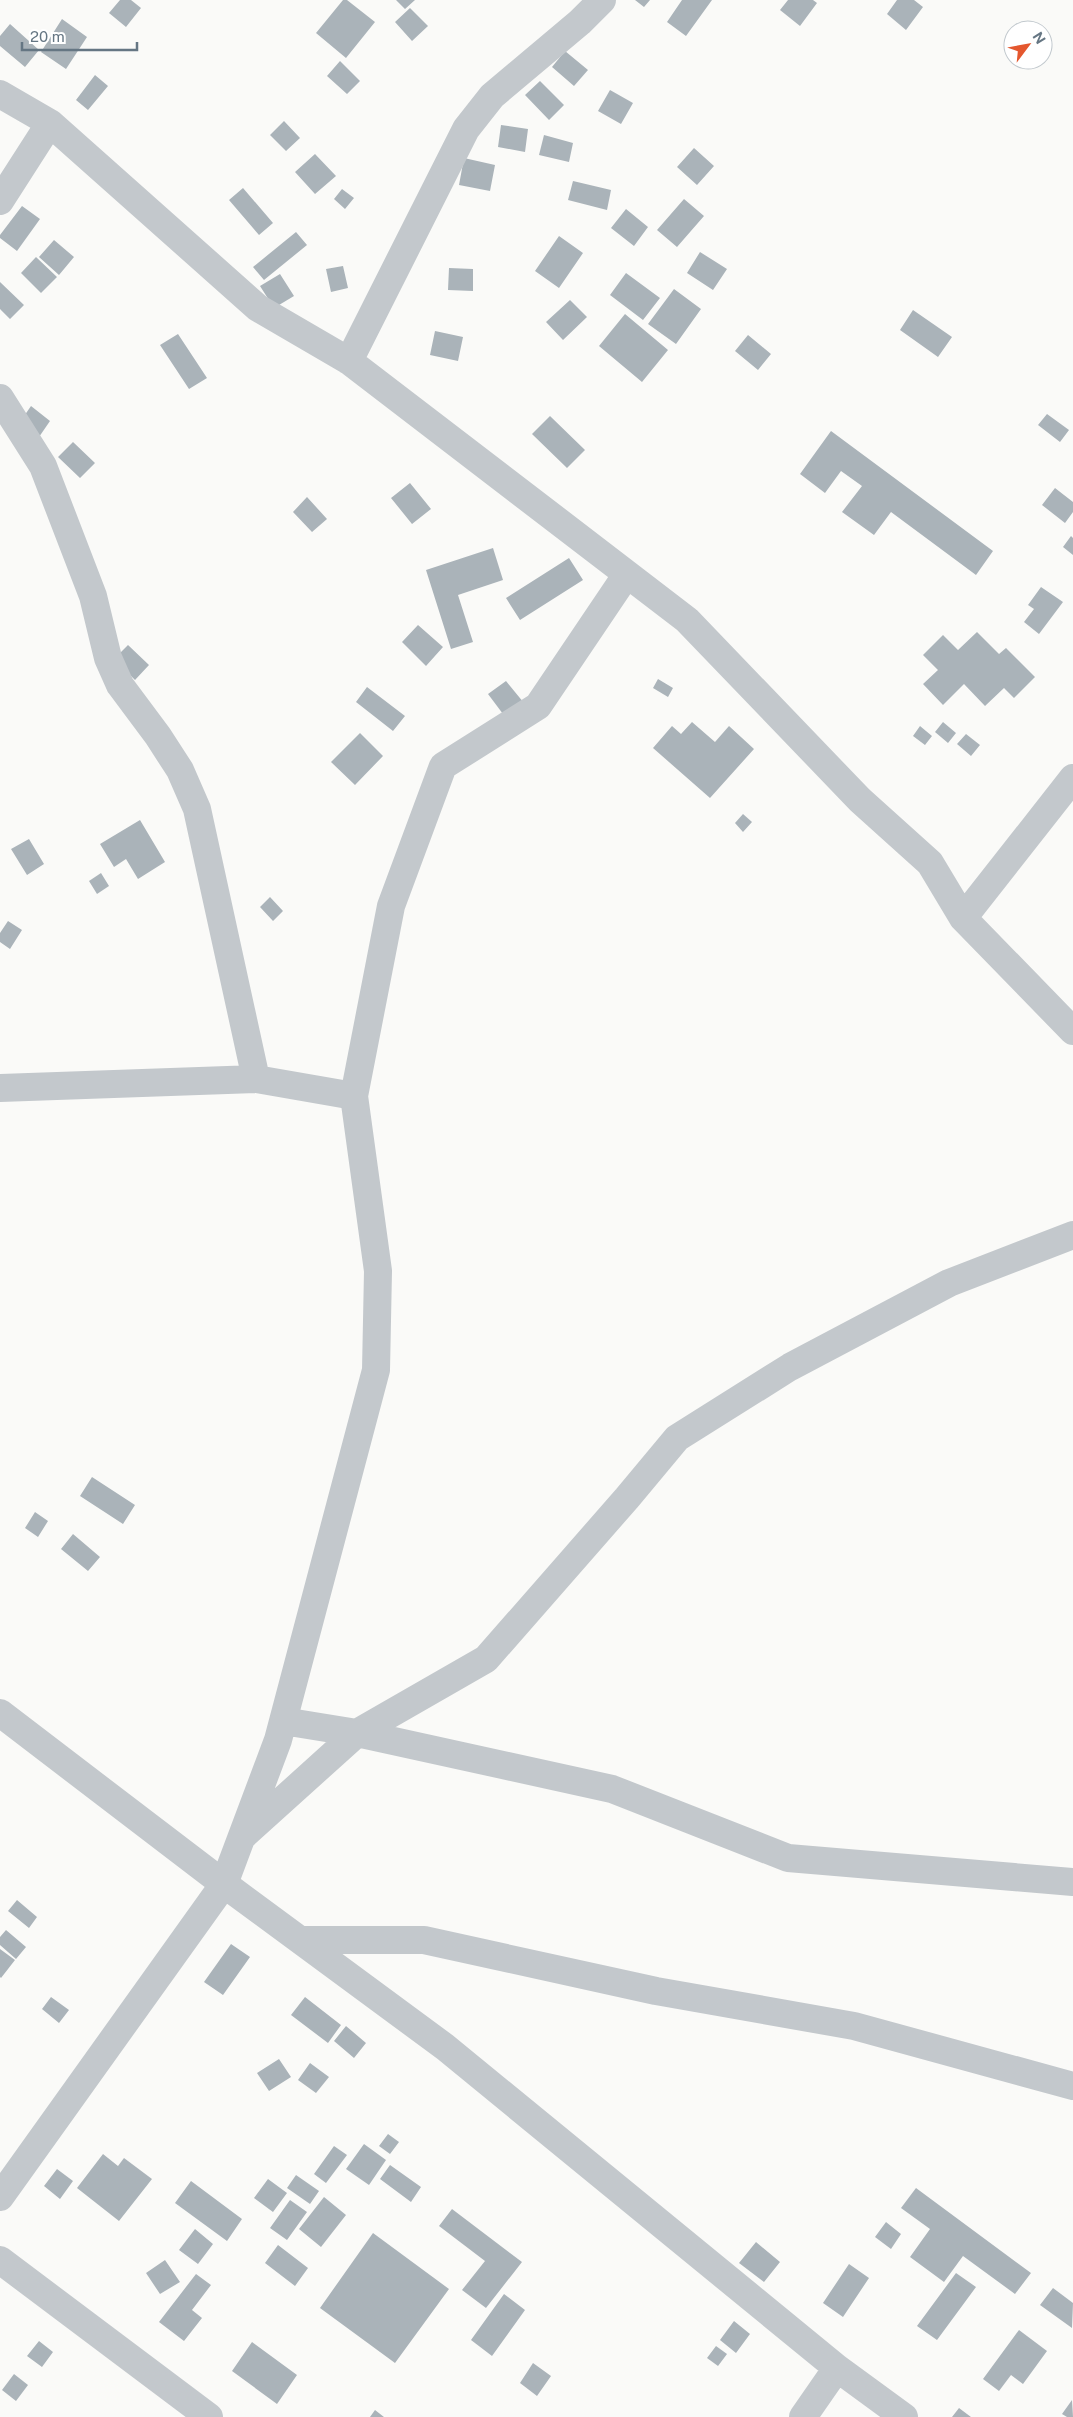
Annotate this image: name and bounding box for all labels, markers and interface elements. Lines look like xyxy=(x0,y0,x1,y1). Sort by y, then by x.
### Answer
scale bar xyxy=(22,20,138,52)
north arrow xyxy=(1003,20,1053,70)
text: 20 m xyxy=(30,28,65,45)
text: N xyxy=(1029,29,1049,47)

